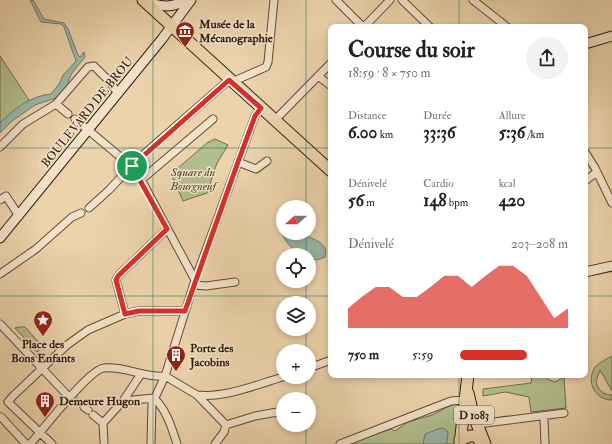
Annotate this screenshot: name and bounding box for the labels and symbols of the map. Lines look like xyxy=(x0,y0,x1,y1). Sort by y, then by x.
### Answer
place label: Musée de la Mécanographie xyxy=(198,17,274,46)
museum icon: Musée de la Mécanographie xyxy=(174,20,196,48)
street label: BOULEVARD DE BROU xyxy=(38,54,137,171)
pin xyxy=(115,149,149,183)
park label: Square du Bourgneuf xyxy=(169,165,219,194)
north arrow xyxy=(276,200,316,240)
place icon: Place des Bons Enfants xyxy=(32,309,54,337)
place label: Place des Bons Enfants xyxy=(11,337,75,366)
place label: Porte des Jacobins xyxy=(189,341,233,370)
building icon: Porte des Jacobins xyxy=(165,344,187,372)
building icon: Demeure Hugon xyxy=(34,390,56,418)
place label: Demeure Hugon xyxy=(59,394,141,409)
road number: D 1083 xyxy=(454,406,494,424)

